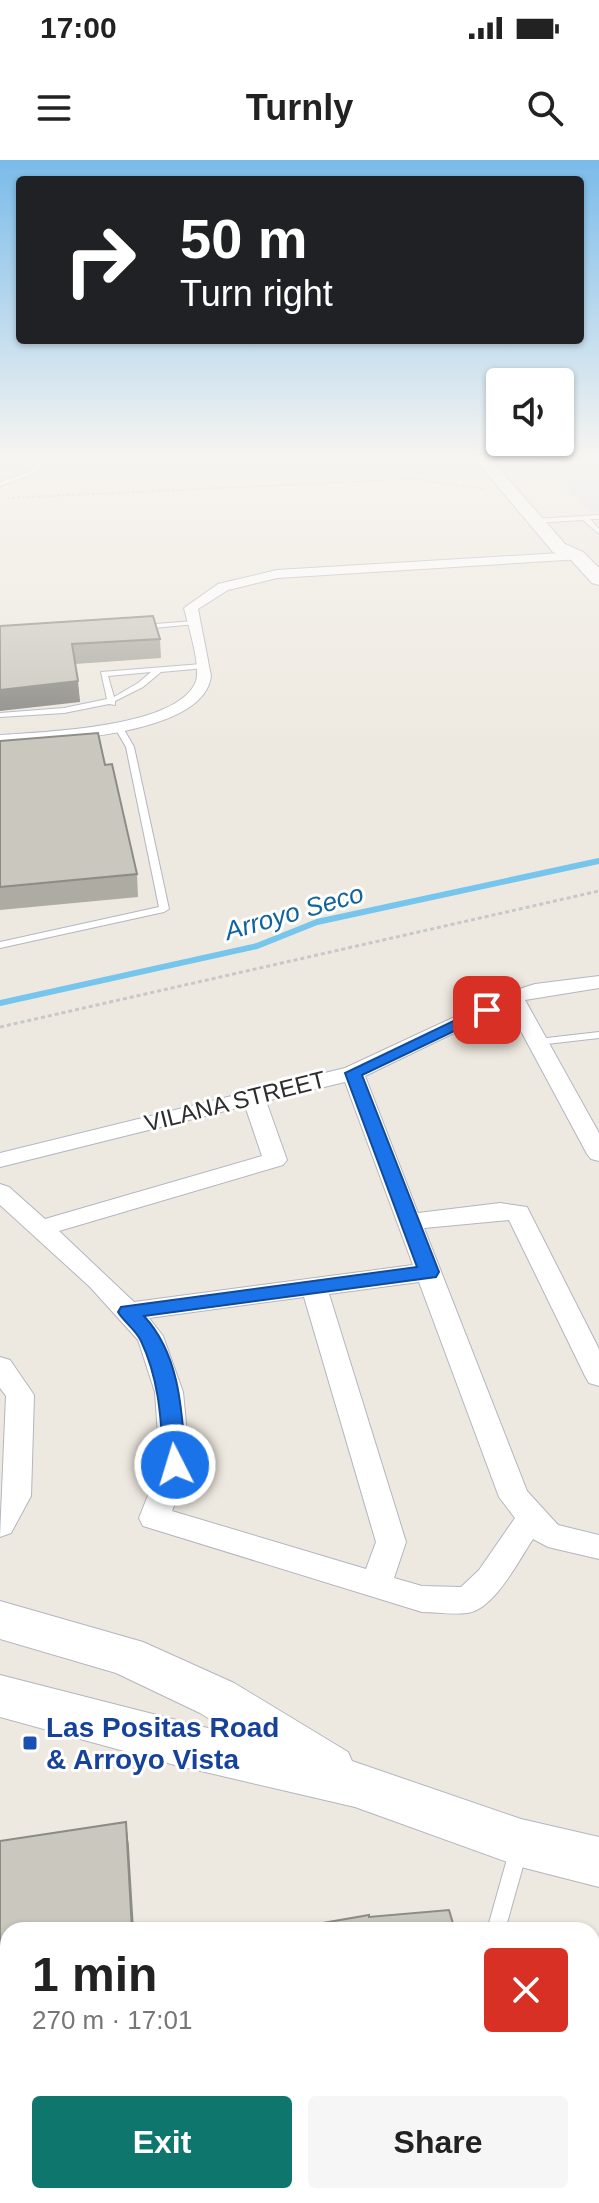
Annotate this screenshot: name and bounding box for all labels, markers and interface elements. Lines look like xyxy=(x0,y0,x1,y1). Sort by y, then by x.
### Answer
text: 17:00 xyxy=(40,11,117,44)
icon: menu xyxy=(32,86,76,130)
icon: search xyxy=(523,86,567,130)
text: Turnly xyxy=(246,87,353,128)
text: 50 m xyxy=(180,207,308,270)
icon: right xyxy=(48,208,152,312)
text: Turn right xyxy=(180,273,333,314)
map controls xyxy=(486,368,574,456)
button: sound xyxy=(486,368,574,456)
water label: Arroyo Seco xyxy=(219,878,367,947)
pin xyxy=(453,976,521,1044)
icon: arrive xyxy=(465,988,509,1032)
street label: VILANA STREET xyxy=(142,1065,329,1137)
position arrow xyxy=(133,1423,217,1507)
place label: Las Positas Road & Arroyo Vista xyxy=(46,1712,279,1775)
marker: Las Positas Road & Arroyo Vista xyxy=(21,1734,39,1752)
text: 1 min xyxy=(32,1948,157,2001)
button: close xyxy=(484,1948,568,2032)
text: 270 m · 17:01 xyxy=(32,2005,192,2035)
button: Exit xyxy=(32,2096,292,2188)
button: Share xyxy=(308,2096,568,2188)

